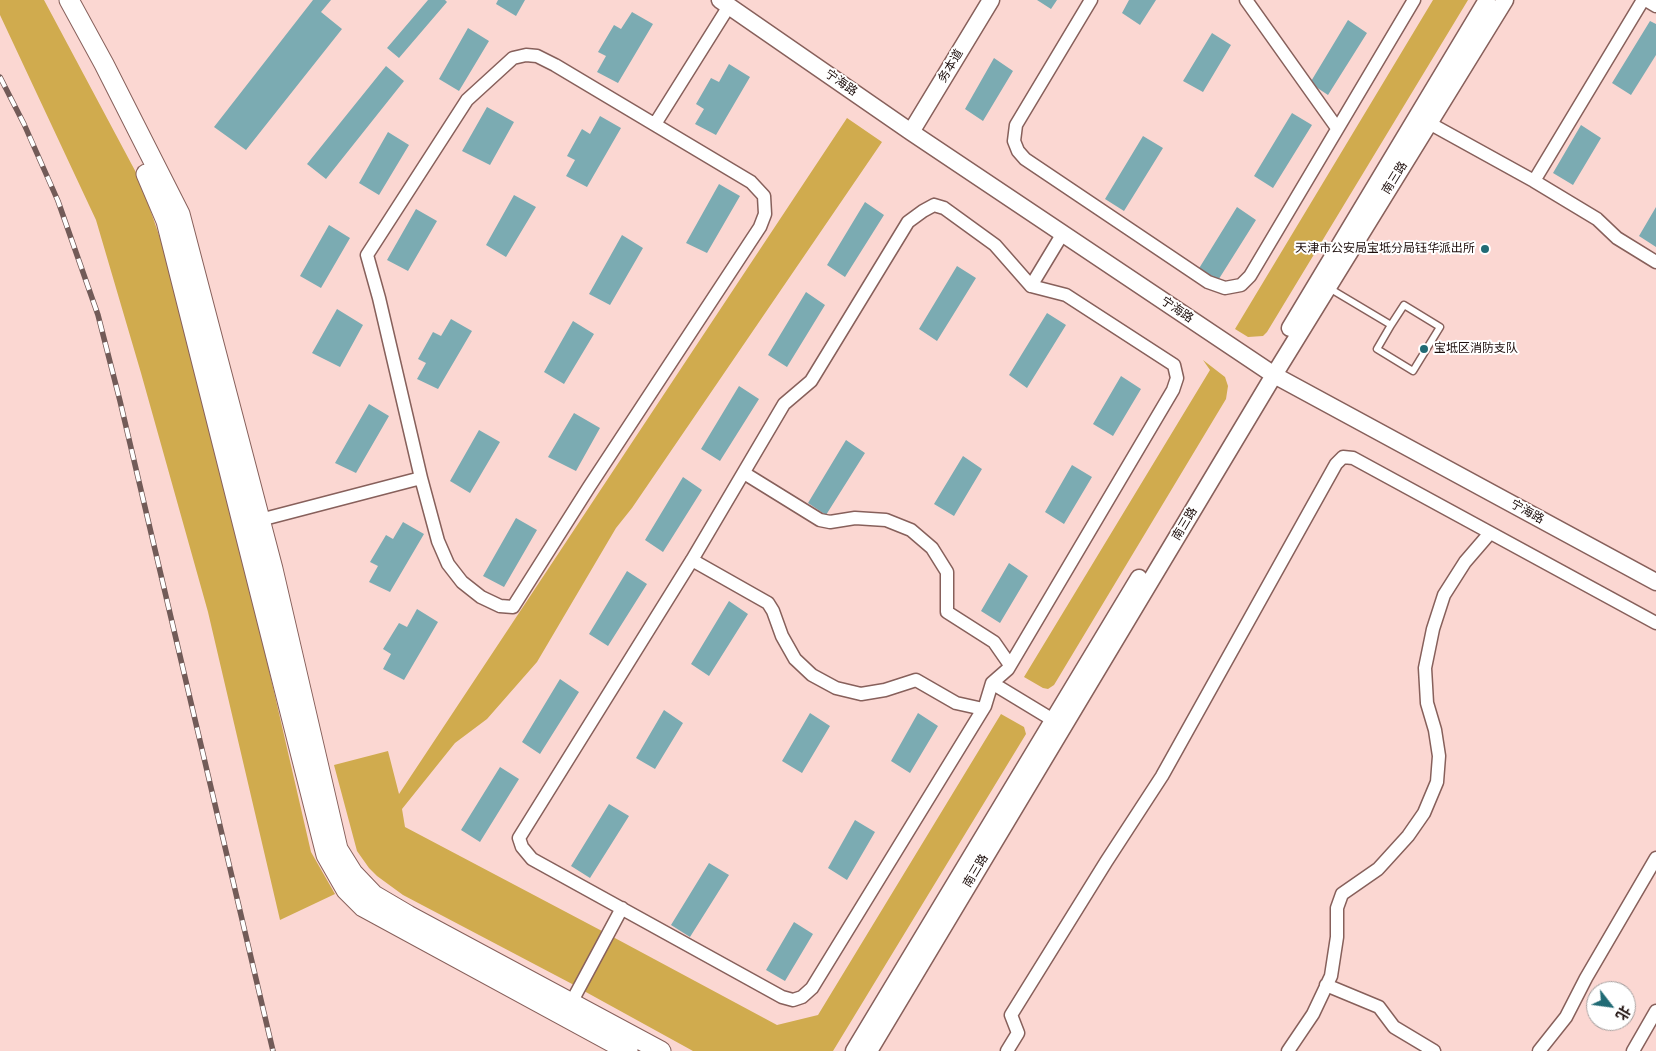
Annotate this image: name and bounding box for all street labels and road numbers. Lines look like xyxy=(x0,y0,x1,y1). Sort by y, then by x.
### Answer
street label: 务本道 xyxy=(936,47,966,85)
street label: 宁海路 xyxy=(822,67,860,99)
street label: 南三路 xyxy=(1379,159,1411,197)
street label: 宁海路 xyxy=(1158,294,1196,326)
street label: 宁海路 xyxy=(1508,497,1546,527)
street label: 南三路 xyxy=(1170,505,1200,543)
street label: 南三路 xyxy=(961,852,991,890)

